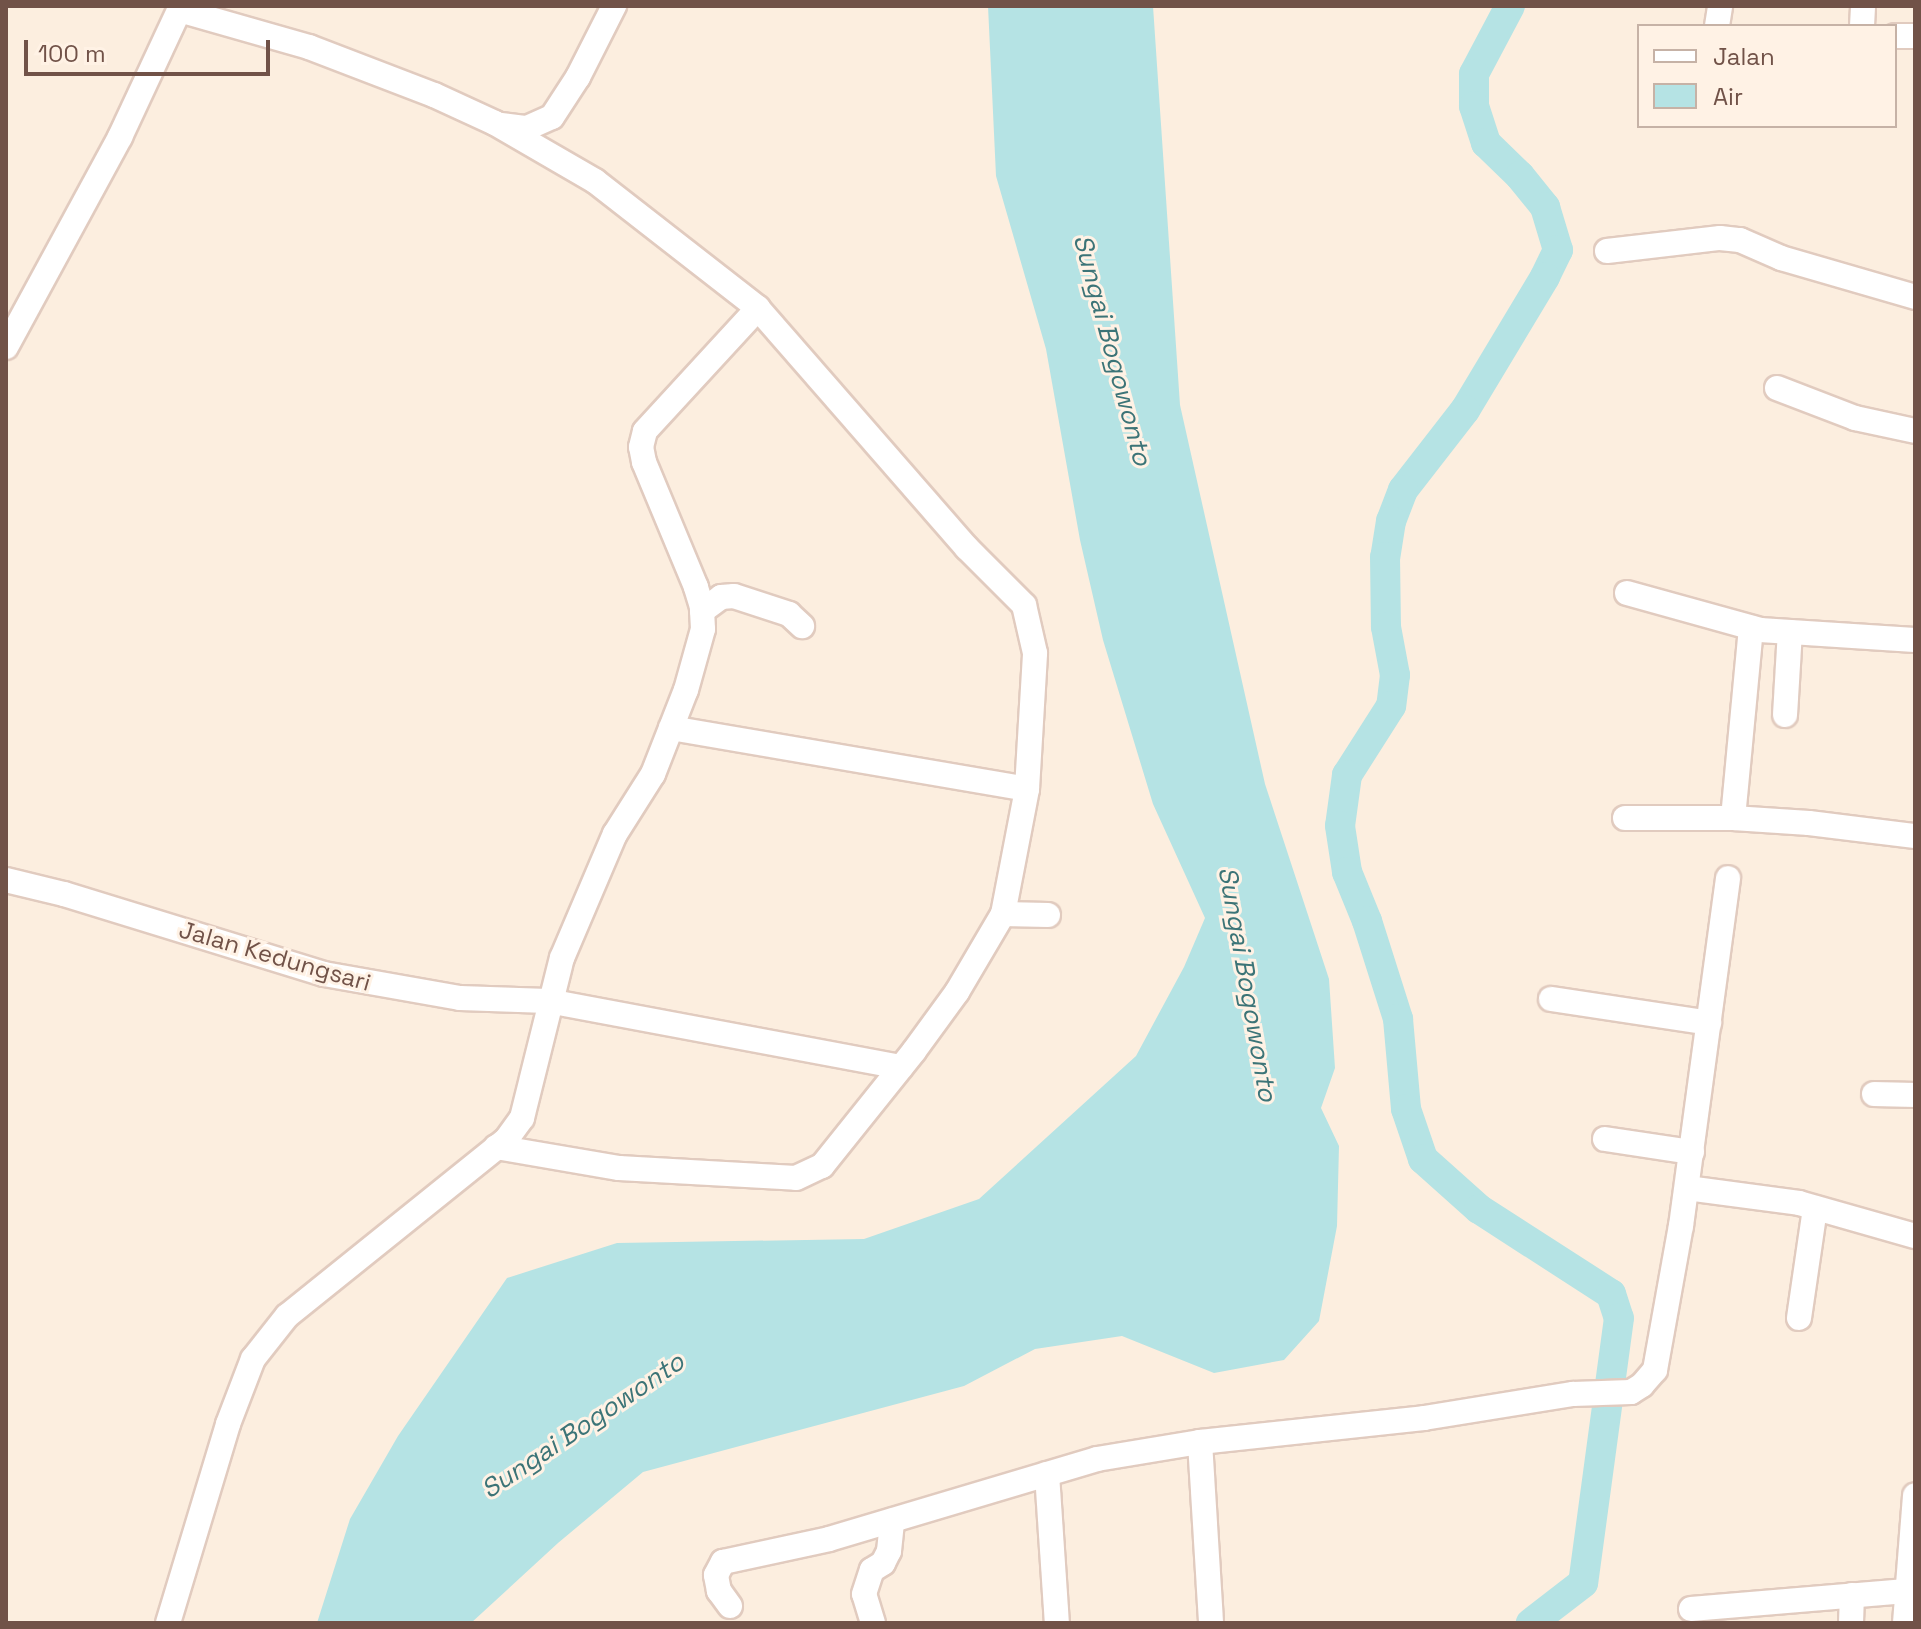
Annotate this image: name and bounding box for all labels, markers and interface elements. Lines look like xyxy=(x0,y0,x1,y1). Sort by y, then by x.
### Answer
scale bar xyxy=(28,24,274,74)
legend xyxy=(1637,24,1897,128)
text: 100 m xyxy=(38,38,106,69)
text: Jalan xyxy=(1713,41,1775,72)
text: Air xyxy=(1713,81,1743,112)
water label: Sungai Bogowonto xyxy=(1066,231,1158,469)
water label: Sungai Bogowonto xyxy=(1211,864,1283,1104)
street label: Jalan Kedungsari xyxy=(176,915,374,997)
water label: Sungai Bogowonto xyxy=(476,1347,690,1505)

